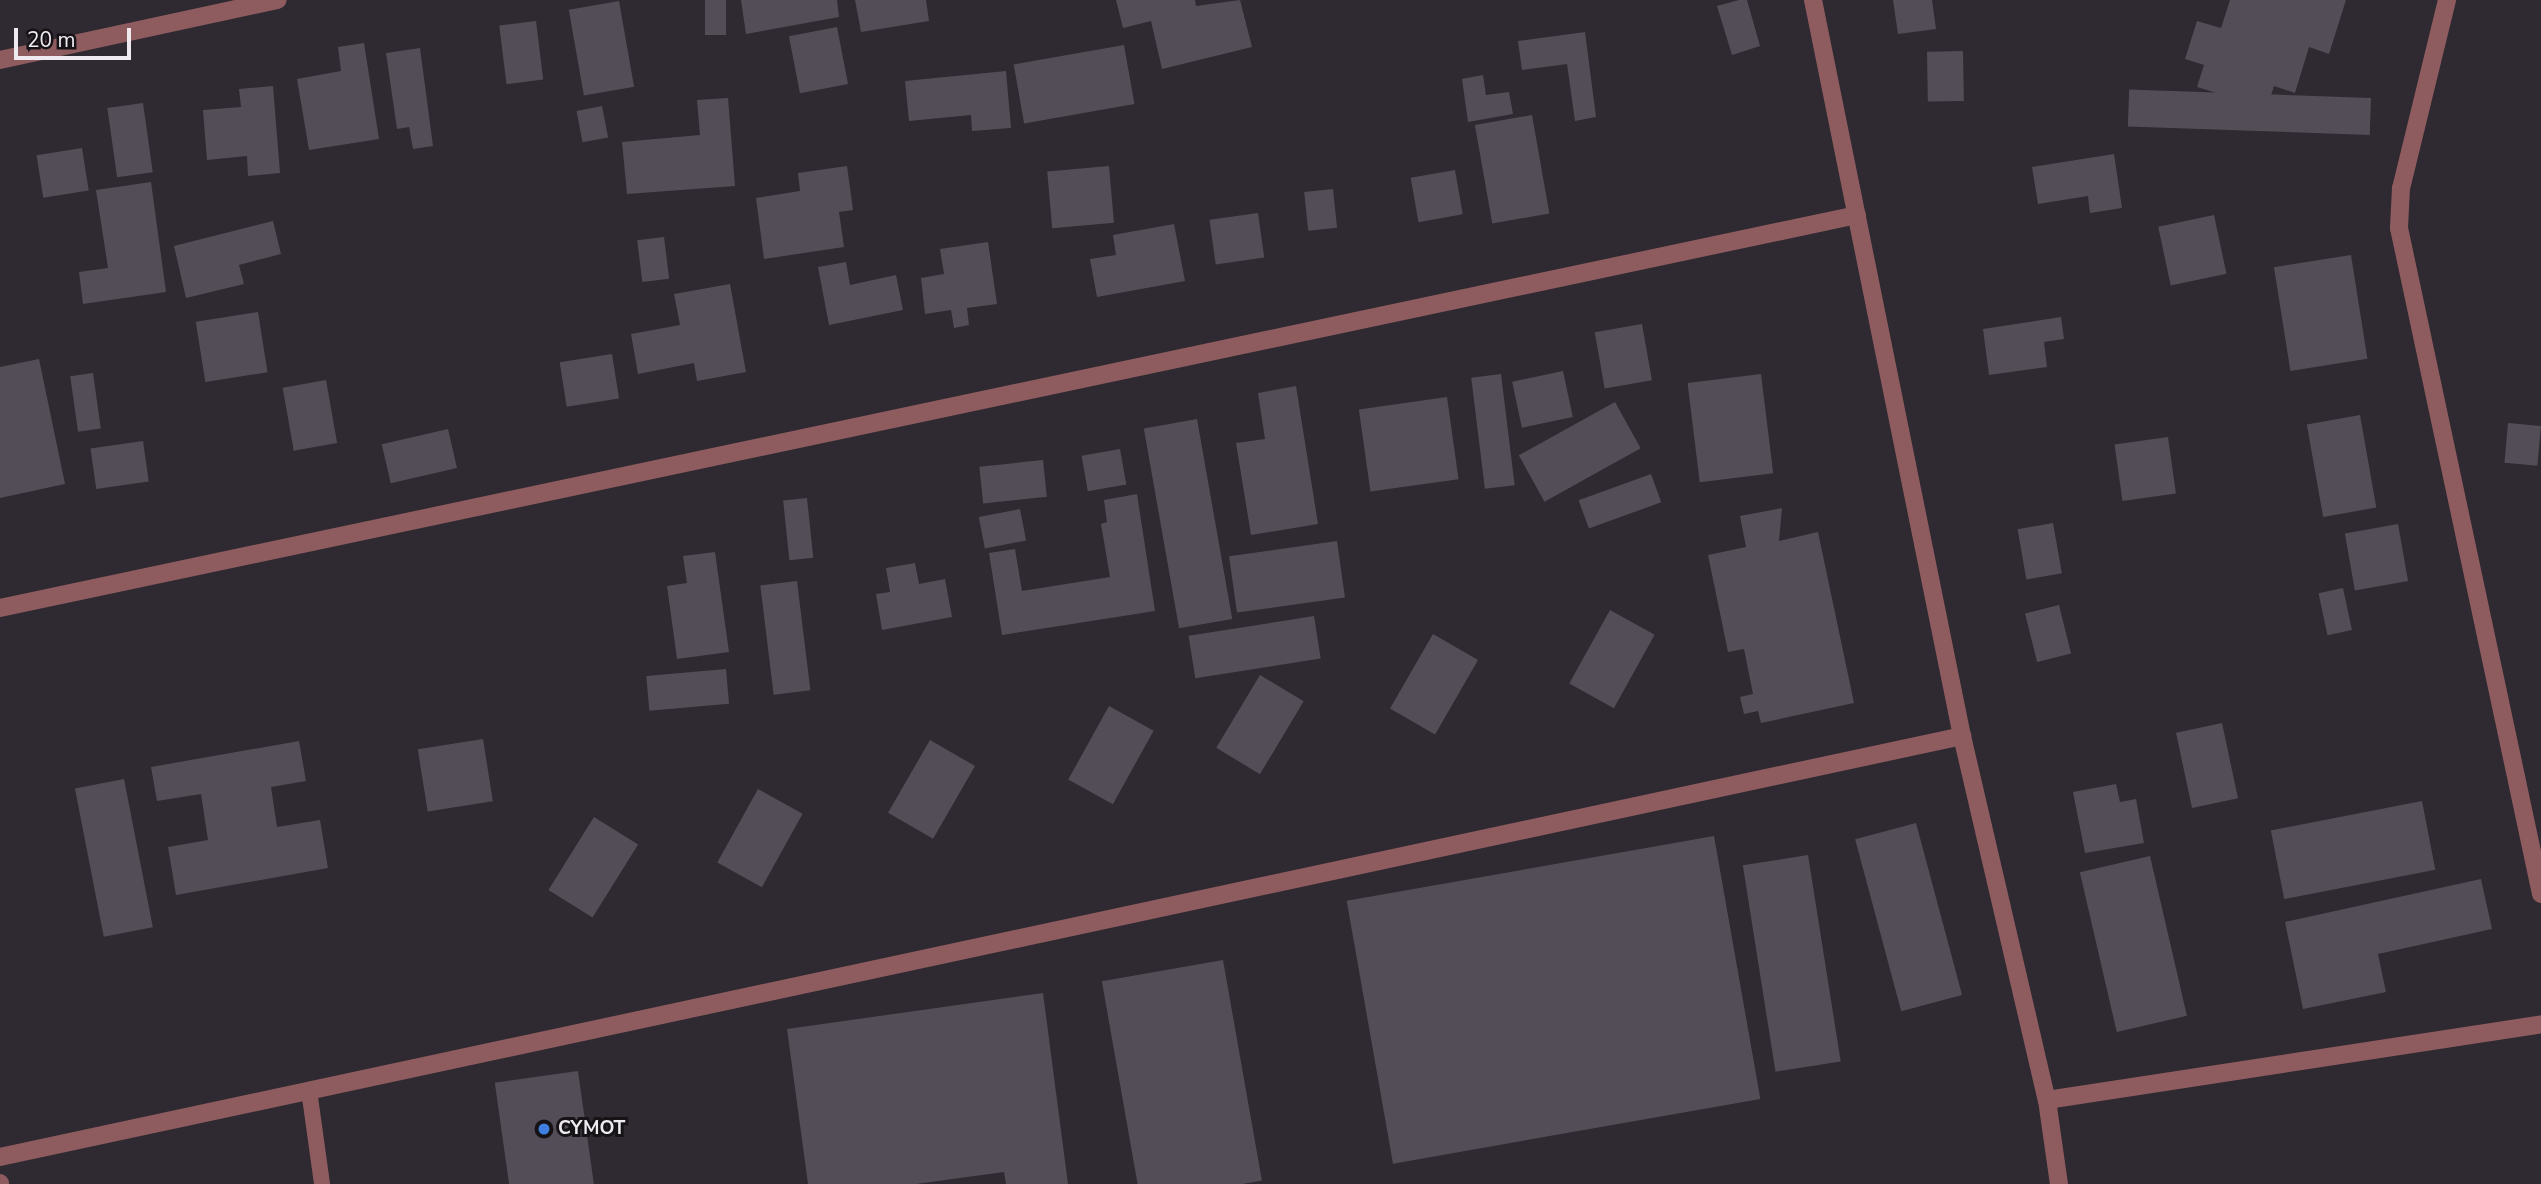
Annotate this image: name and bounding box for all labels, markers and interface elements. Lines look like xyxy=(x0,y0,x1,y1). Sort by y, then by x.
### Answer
scale bar xyxy=(18,14,135,58)
text: 20 m xyxy=(27,26,76,54)
place label: CYMOT xyxy=(558,1118,625,1140)
marker: CYMOT xyxy=(536,1121,552,1137)

